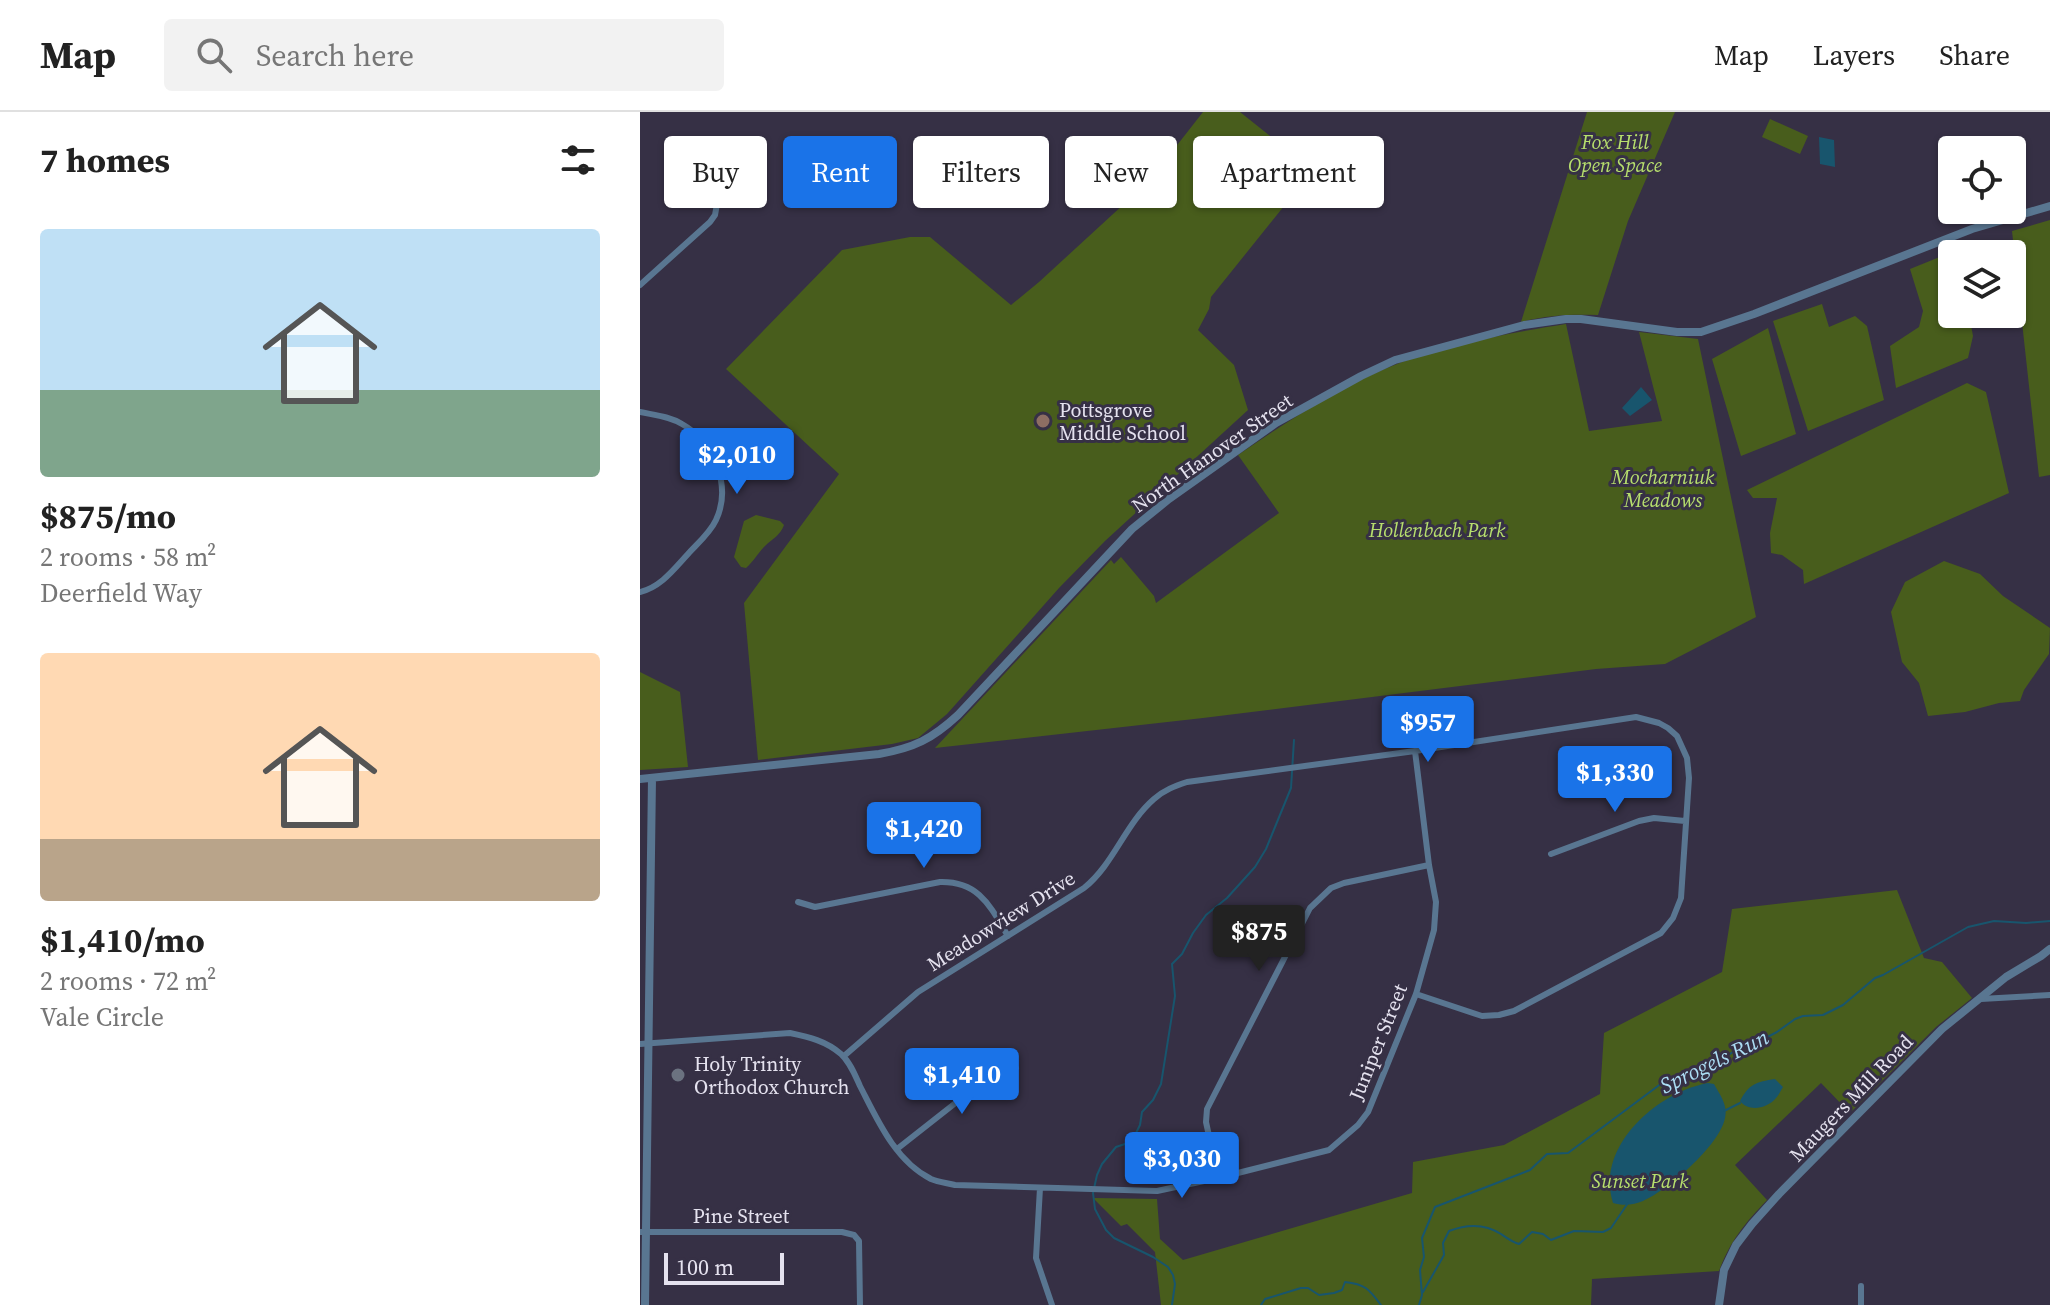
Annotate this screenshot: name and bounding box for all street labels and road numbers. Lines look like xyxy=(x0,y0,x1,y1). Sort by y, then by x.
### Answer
street label: North Hanover Street xyxy=(1126,387,1299,519)
street label: Meadowview Drive xyxy=(922,864,1080,978)
street label: Juniper Street xyxy=(1342,979,1414,1105)
street label: Maugers Mill Road xyxy=(1783,1028,1920,1168)
street label: Pine Street xyxy=(693,1202,790,1230)

